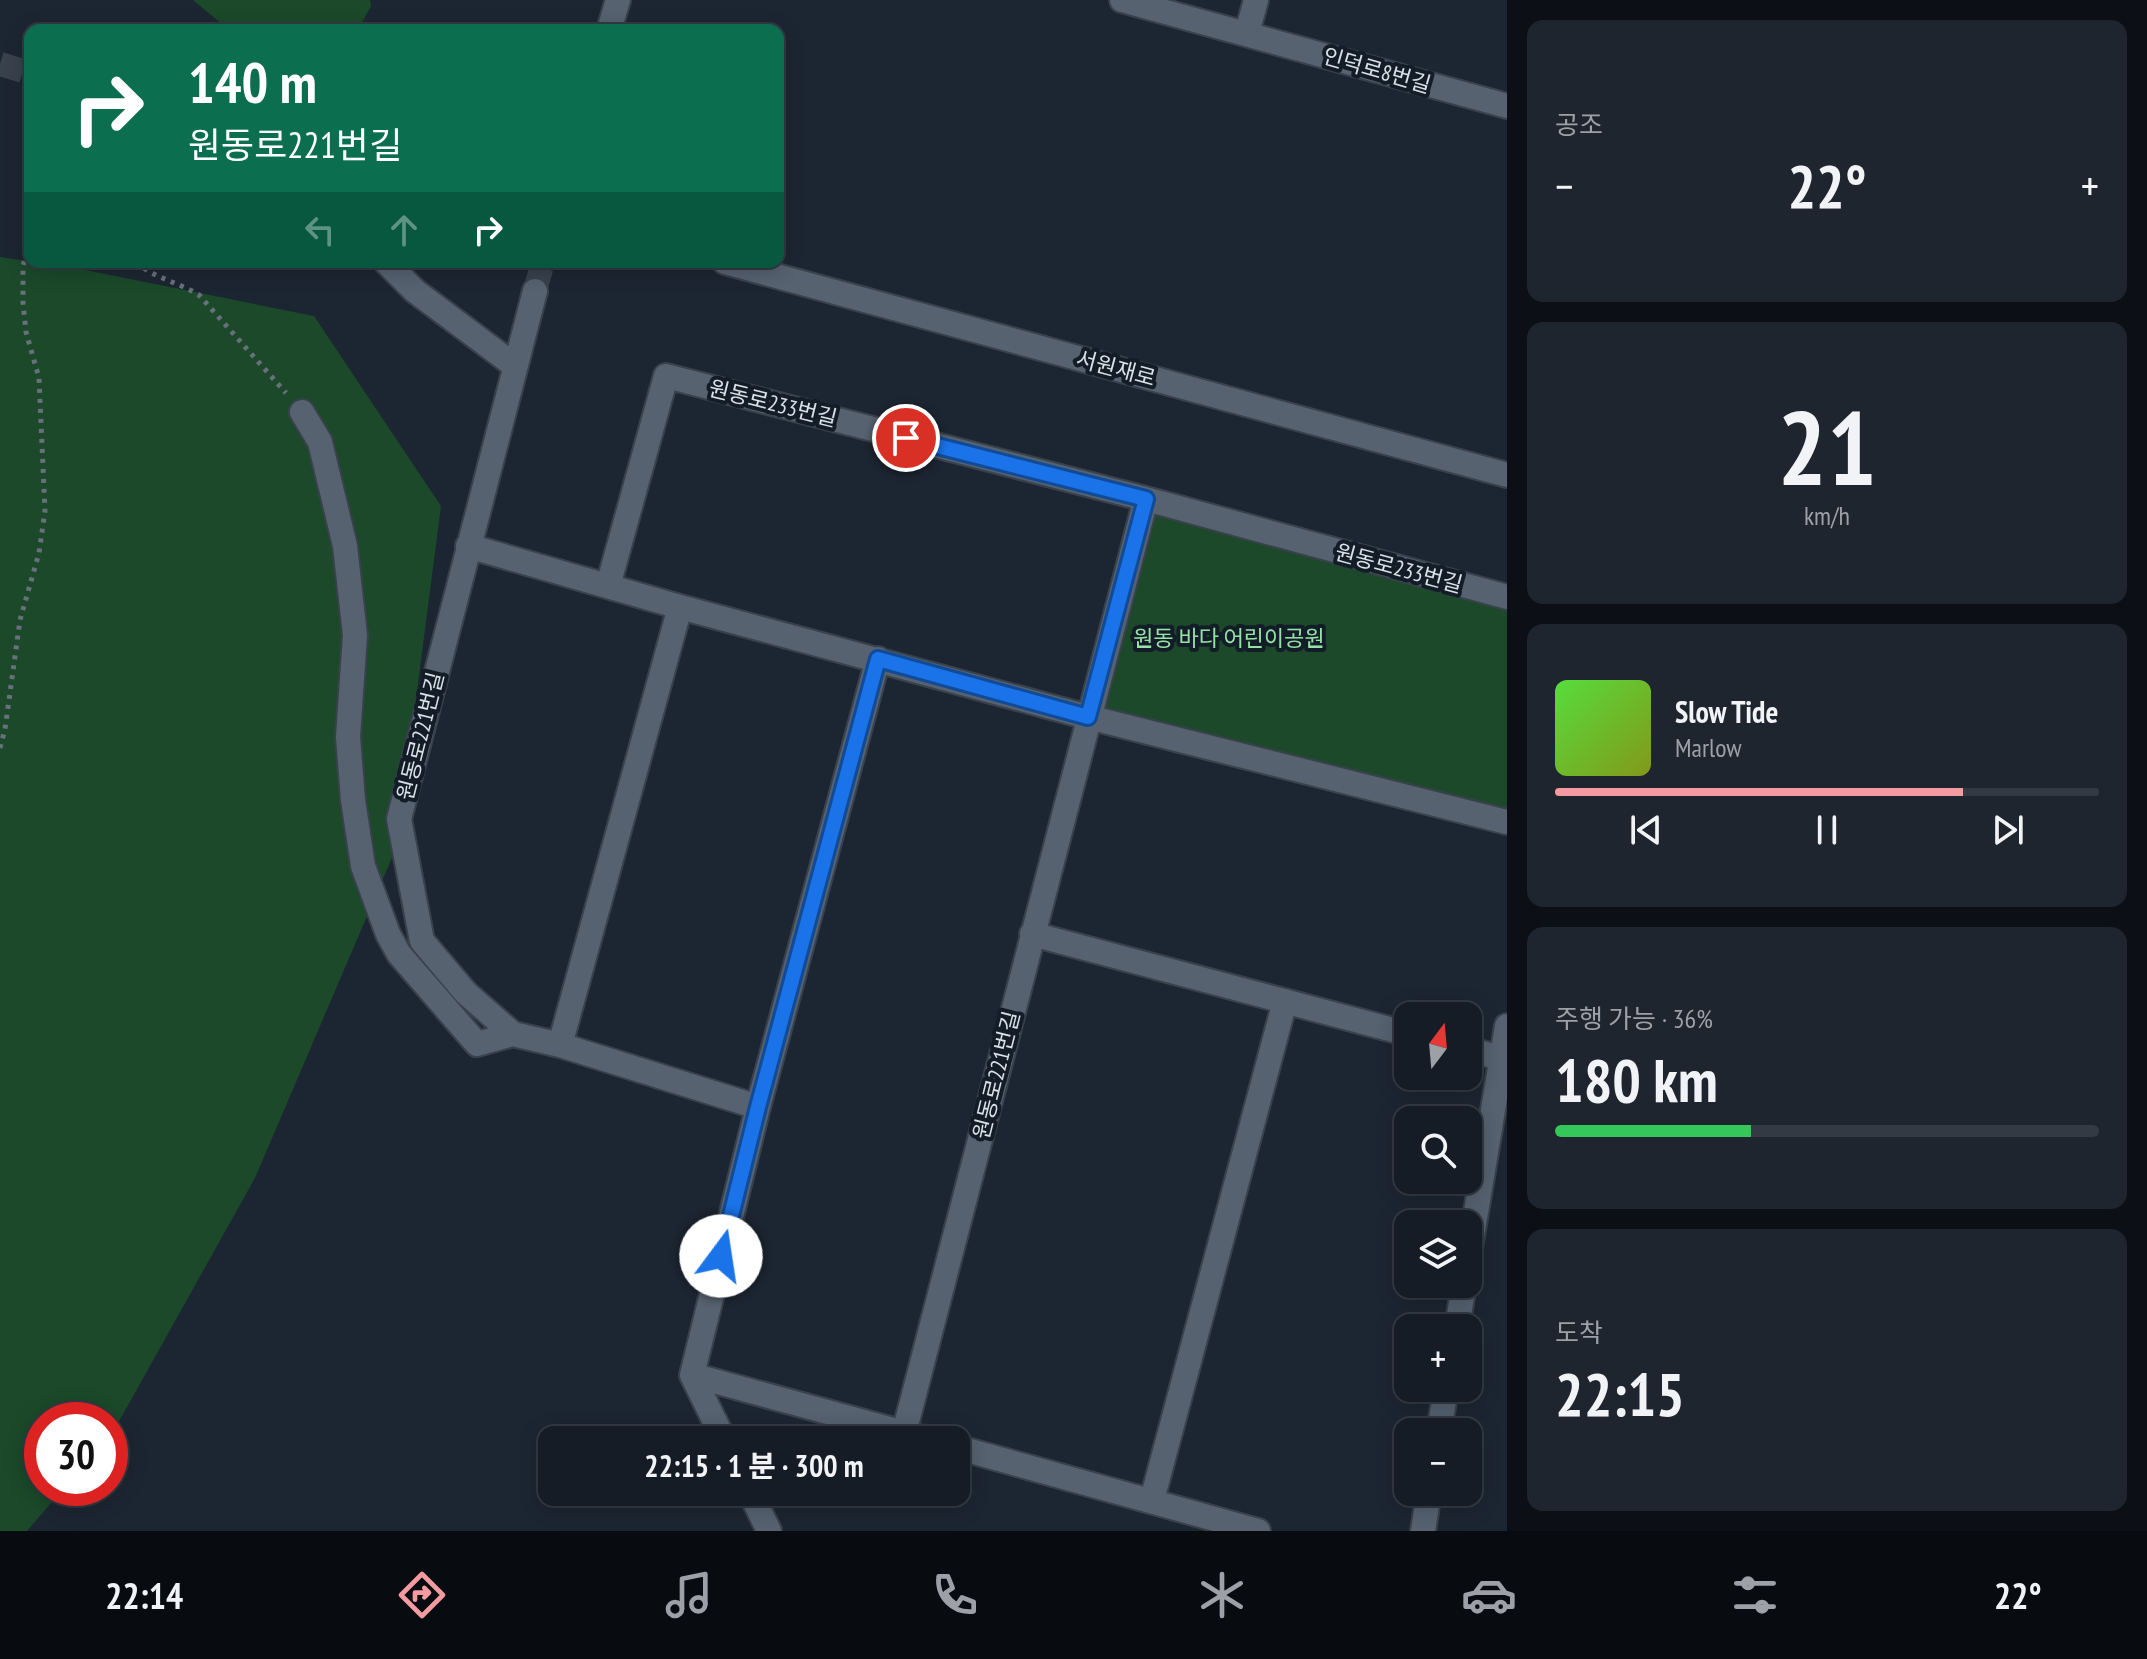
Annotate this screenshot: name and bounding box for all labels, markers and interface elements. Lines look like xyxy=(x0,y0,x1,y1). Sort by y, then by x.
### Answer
street label: 인덕로8번길 xyxy=(1320,41,1434,99)
text: 140 m xyxy=(188,46,317,118)
icon: right xyxy=(56,56,160,160)
text: 공조 xyxy=(1555,108,1603,141)
text: 원동로221번길 xyxy=(188,121,402,168)
text: 22° xyxy=(1787,147,1867,225)
text: − xyxy=(1555,157,1573,214)
text: + xyxy=(2081,157,2099,214)
icon: left xyxy=(298,208,342,252)
icon: ahead xyxy=(382,208,426,252)
icon: right xyxy=(466,208,510,252)
street label: 서원재로 xyxy=(1073,344,1159,392)
street label: 원동로233번길 xyxy=(706,374,840,432)
text: 21 xyxy=(1777,379,1877,514)
pin xyxy=(872,404,940,472)
icon: arrive xyxy=(884,416,928,460)
text: km/h xyxy=(1804,499,1850,532)
street label: 원동로233번길 xyxy=(1332,538,1466,598)
park label: 원동 바다 어린이공원 xyxy=(1133,624,1325,652)
street label: 원동로221번길 xyxy=(391,669,449,803)
text: Slow Tide xyxy=(1675,692,1778,731)
text: Marlow xyxy=(1675,731,1741,764)
icon: previous xyxy=(1624,808,1668,852)
icon: pause xyxy=(1805,808,1849,852)
icon: next xyxy=(1986,808,2030,852)
north arrow xyxy=(1394,1002,1482,1090)
map controls xyxy=(1394,1002,1482,1506)
text: 주행 가능 · 36% xyxy=(1555,1002,1713,1035)
street label: 원동로221번길 xyxy=(967,1008,1025,1142)
text: 180 km xyxy=(1555,1041,1718,1119)
button: search xyxy=(1394,1106,1482,1194)
button: layers xyxy=(1394,1210,1482,1298)
position arrow xyxy=(679,1214,763,1298)
button: + xyxy=(1394,1314,1482,1402)
text: 도착 xyxy=(1555,1316,1603,1349)
text: 22:15 xyxy=(1555,1355,1685,1433)
speed limit sign: 30 xyxy=(24,1402,128,1506)
button: − xyxy=(1394,1418,1482,1506)
text: 22:15 · 1 분 · 300 m xyxy=(644,1446,864,1485)
icon: directions xyxy=(394,1567,450,1623)
icon: music xyxy=(661,1567,717,1623)
icon: phone xyxy=(927,1567,983,1623)
icon: climate xyxy=(1194,1567,1250,1623)
icon: car xyxy=(1461,1567,1517,1623)
icon: filters xyxy=(1727,1567,1783,1623)
text: 22:14 xyxy=(105,1572,183,1619)
text: 22° xyxy=(1994,1572,2042,1619)

